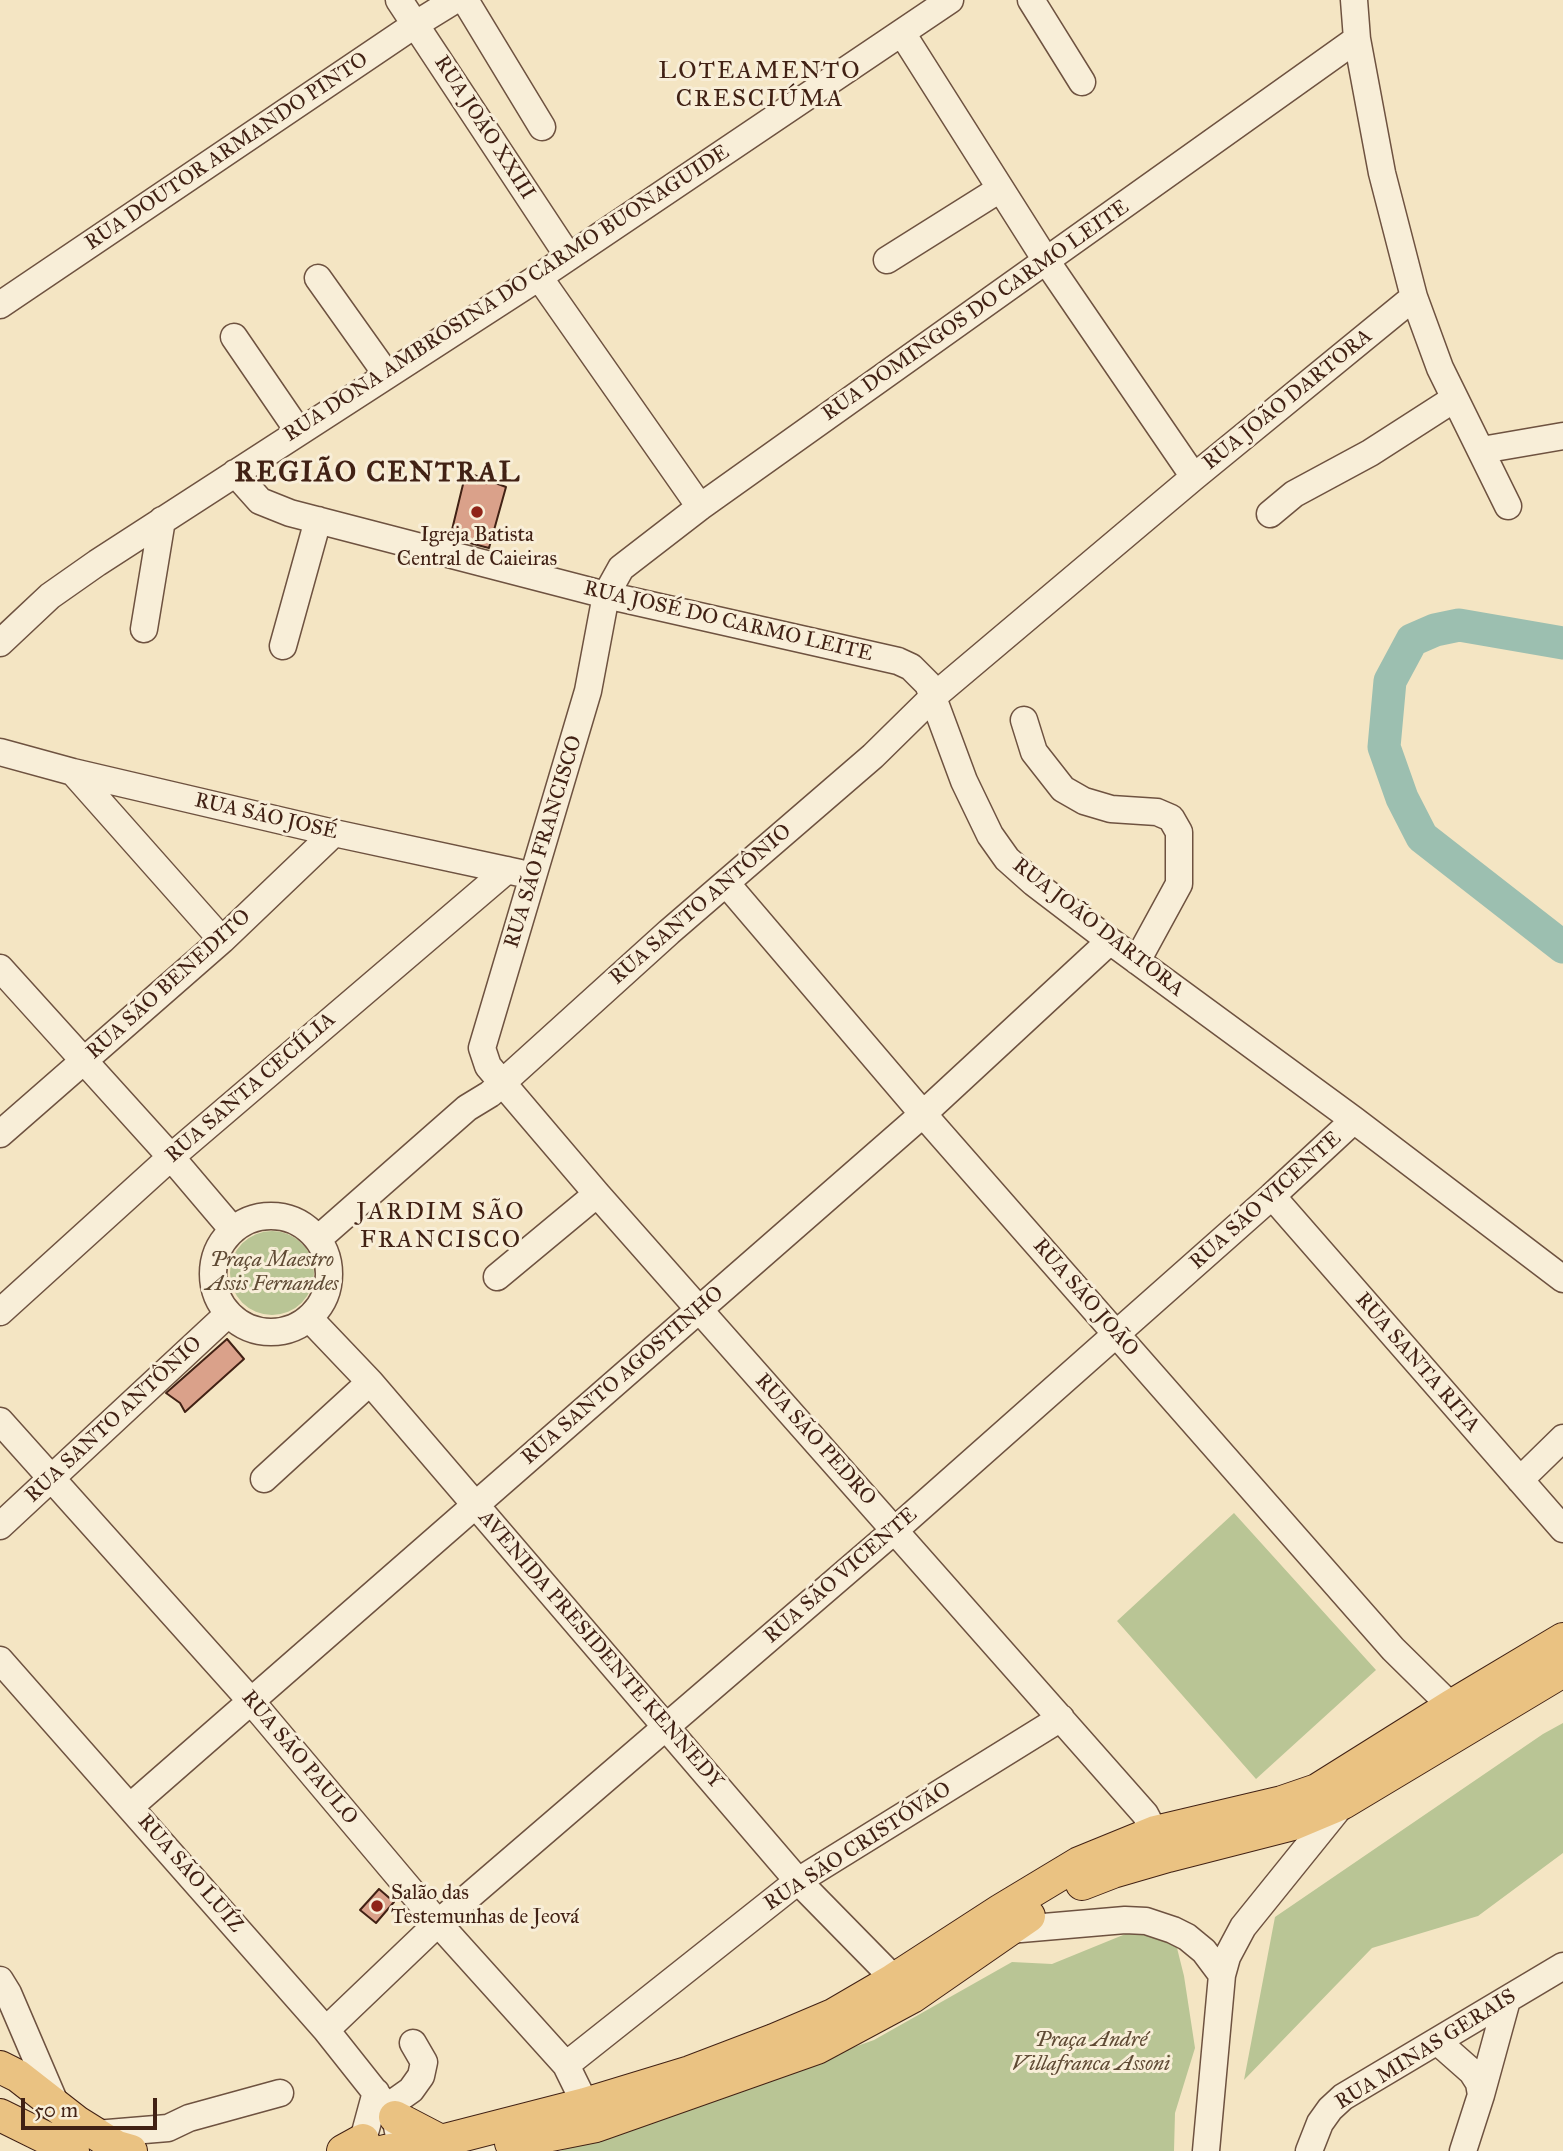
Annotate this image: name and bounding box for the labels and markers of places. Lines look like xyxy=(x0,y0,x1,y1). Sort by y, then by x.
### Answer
marker: Igreja Batista Central de Caieiras xyxy=(469,504,485,520)
place label: Igreja Batista Central de Caieiras xyxy=(397,523,557,573)
place label: Salão das Testemunhas de Jeová xyxy=(391,1881,579,1931)
marker: Salão das Testemunhas de Jeová xyxy=(369,1898,385,1914)

